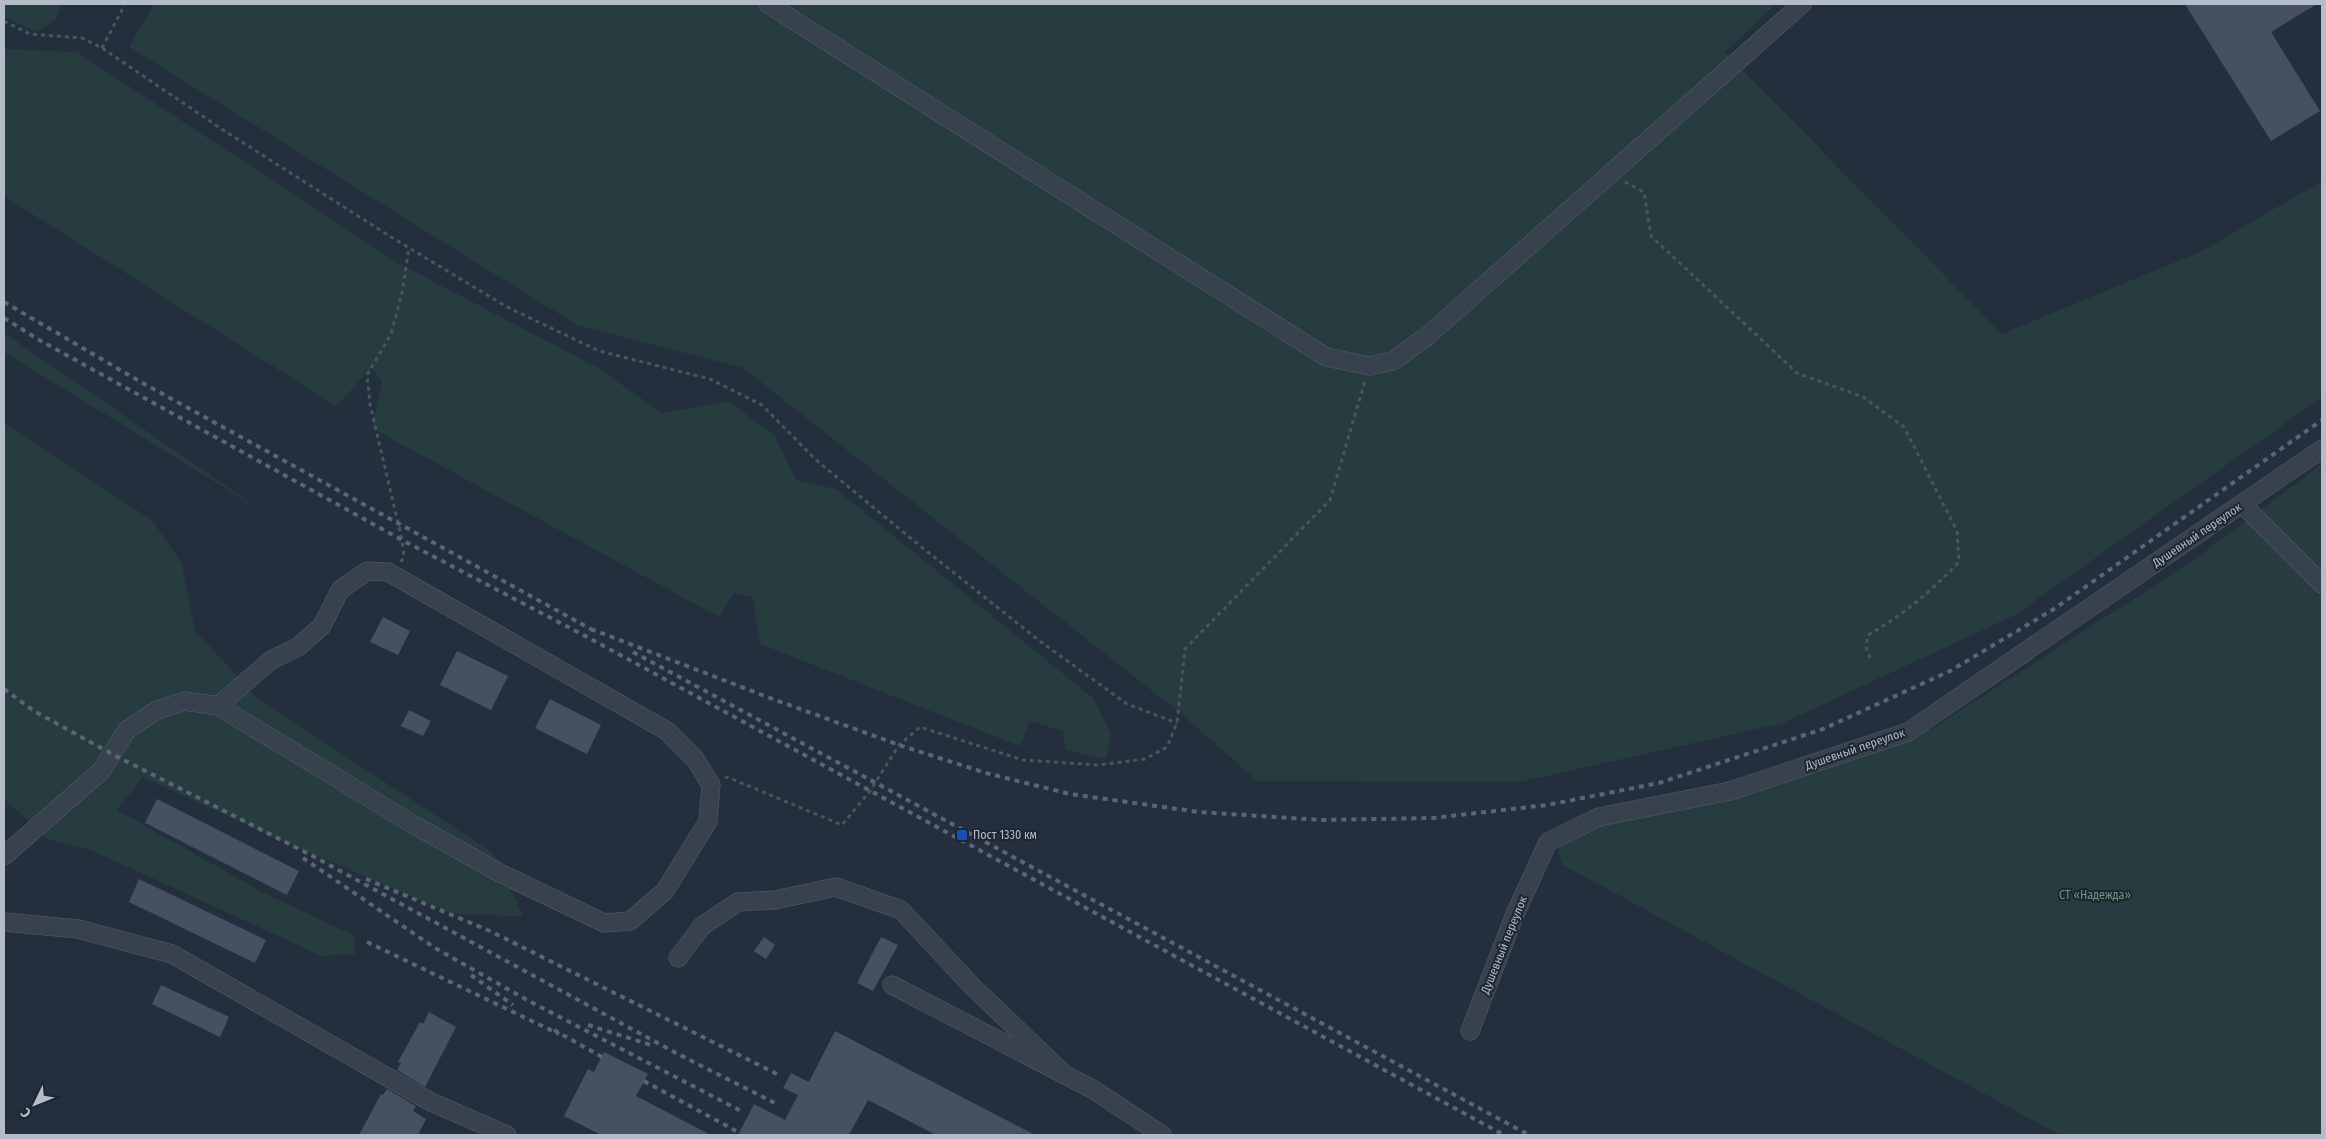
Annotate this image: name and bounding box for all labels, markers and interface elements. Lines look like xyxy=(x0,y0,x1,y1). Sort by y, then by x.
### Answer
street label: Душевный переулок xyxy=(2149,500,2244,570)
street label: Душевный переулок xyxy=(1803,725,1907,773)
marker: Пост 1330 км xyxy=(955,828,969,842)
place label: Пост 1330 км xyxy=(973,828,1037,842)
park label: СТ «Надежда» xyxy=(2059,888,2131,902)
street label: Душевный переулок xyxy=(1478,894,1530,997)
north arrow xyxy=(10,1079,60,1129)
text: С xyxy=(17,1104,35,1121)

